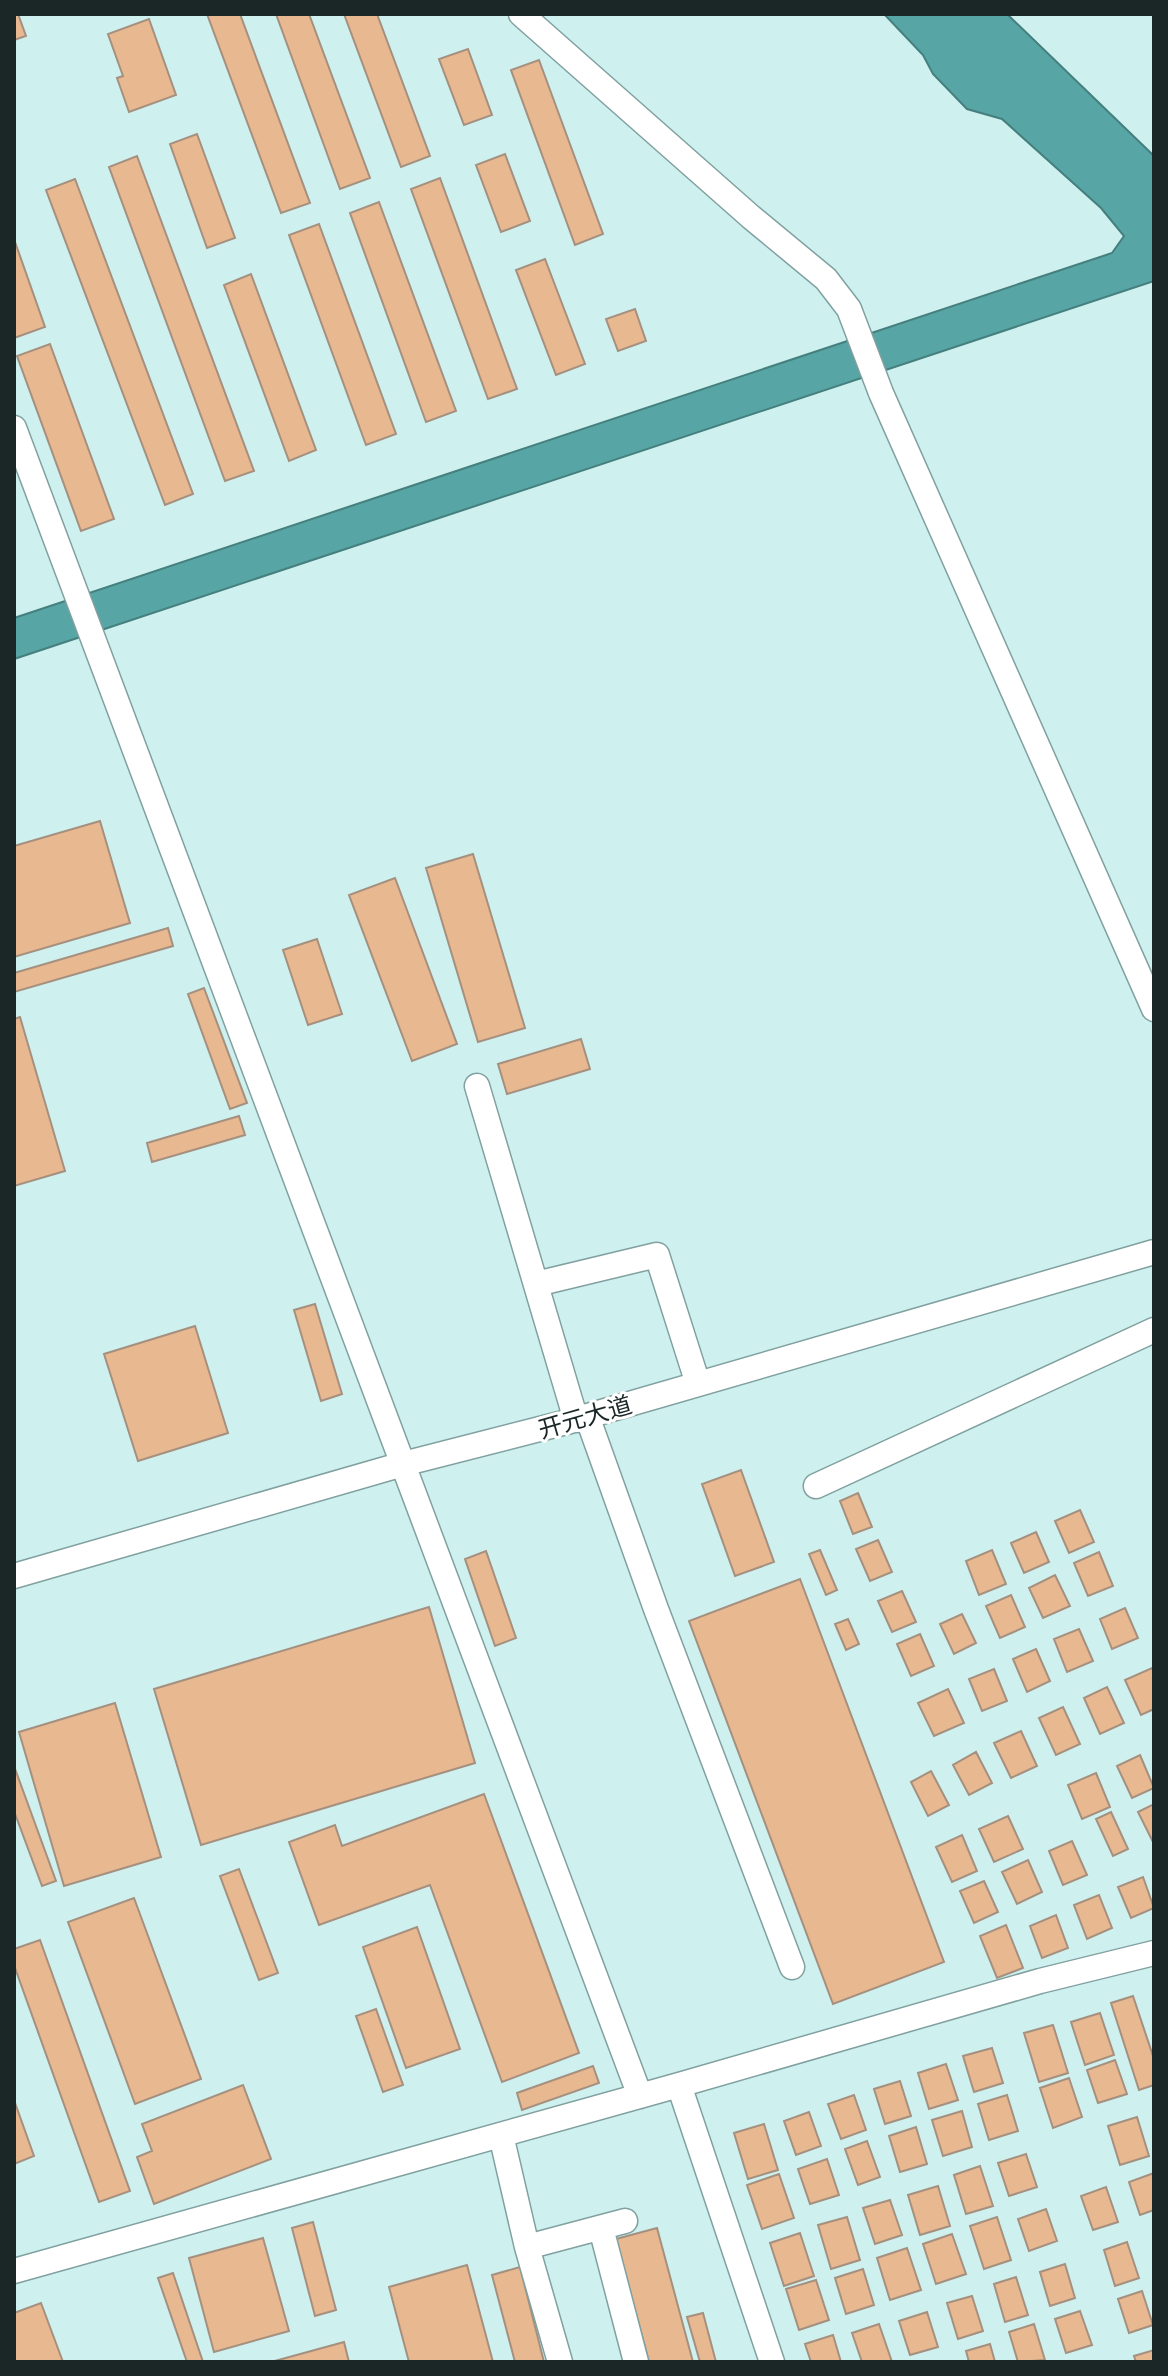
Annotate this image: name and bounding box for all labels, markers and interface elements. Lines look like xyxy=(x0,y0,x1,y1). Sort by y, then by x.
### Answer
street label: 开元大道 xyxy=(535,1390,635,1444)

